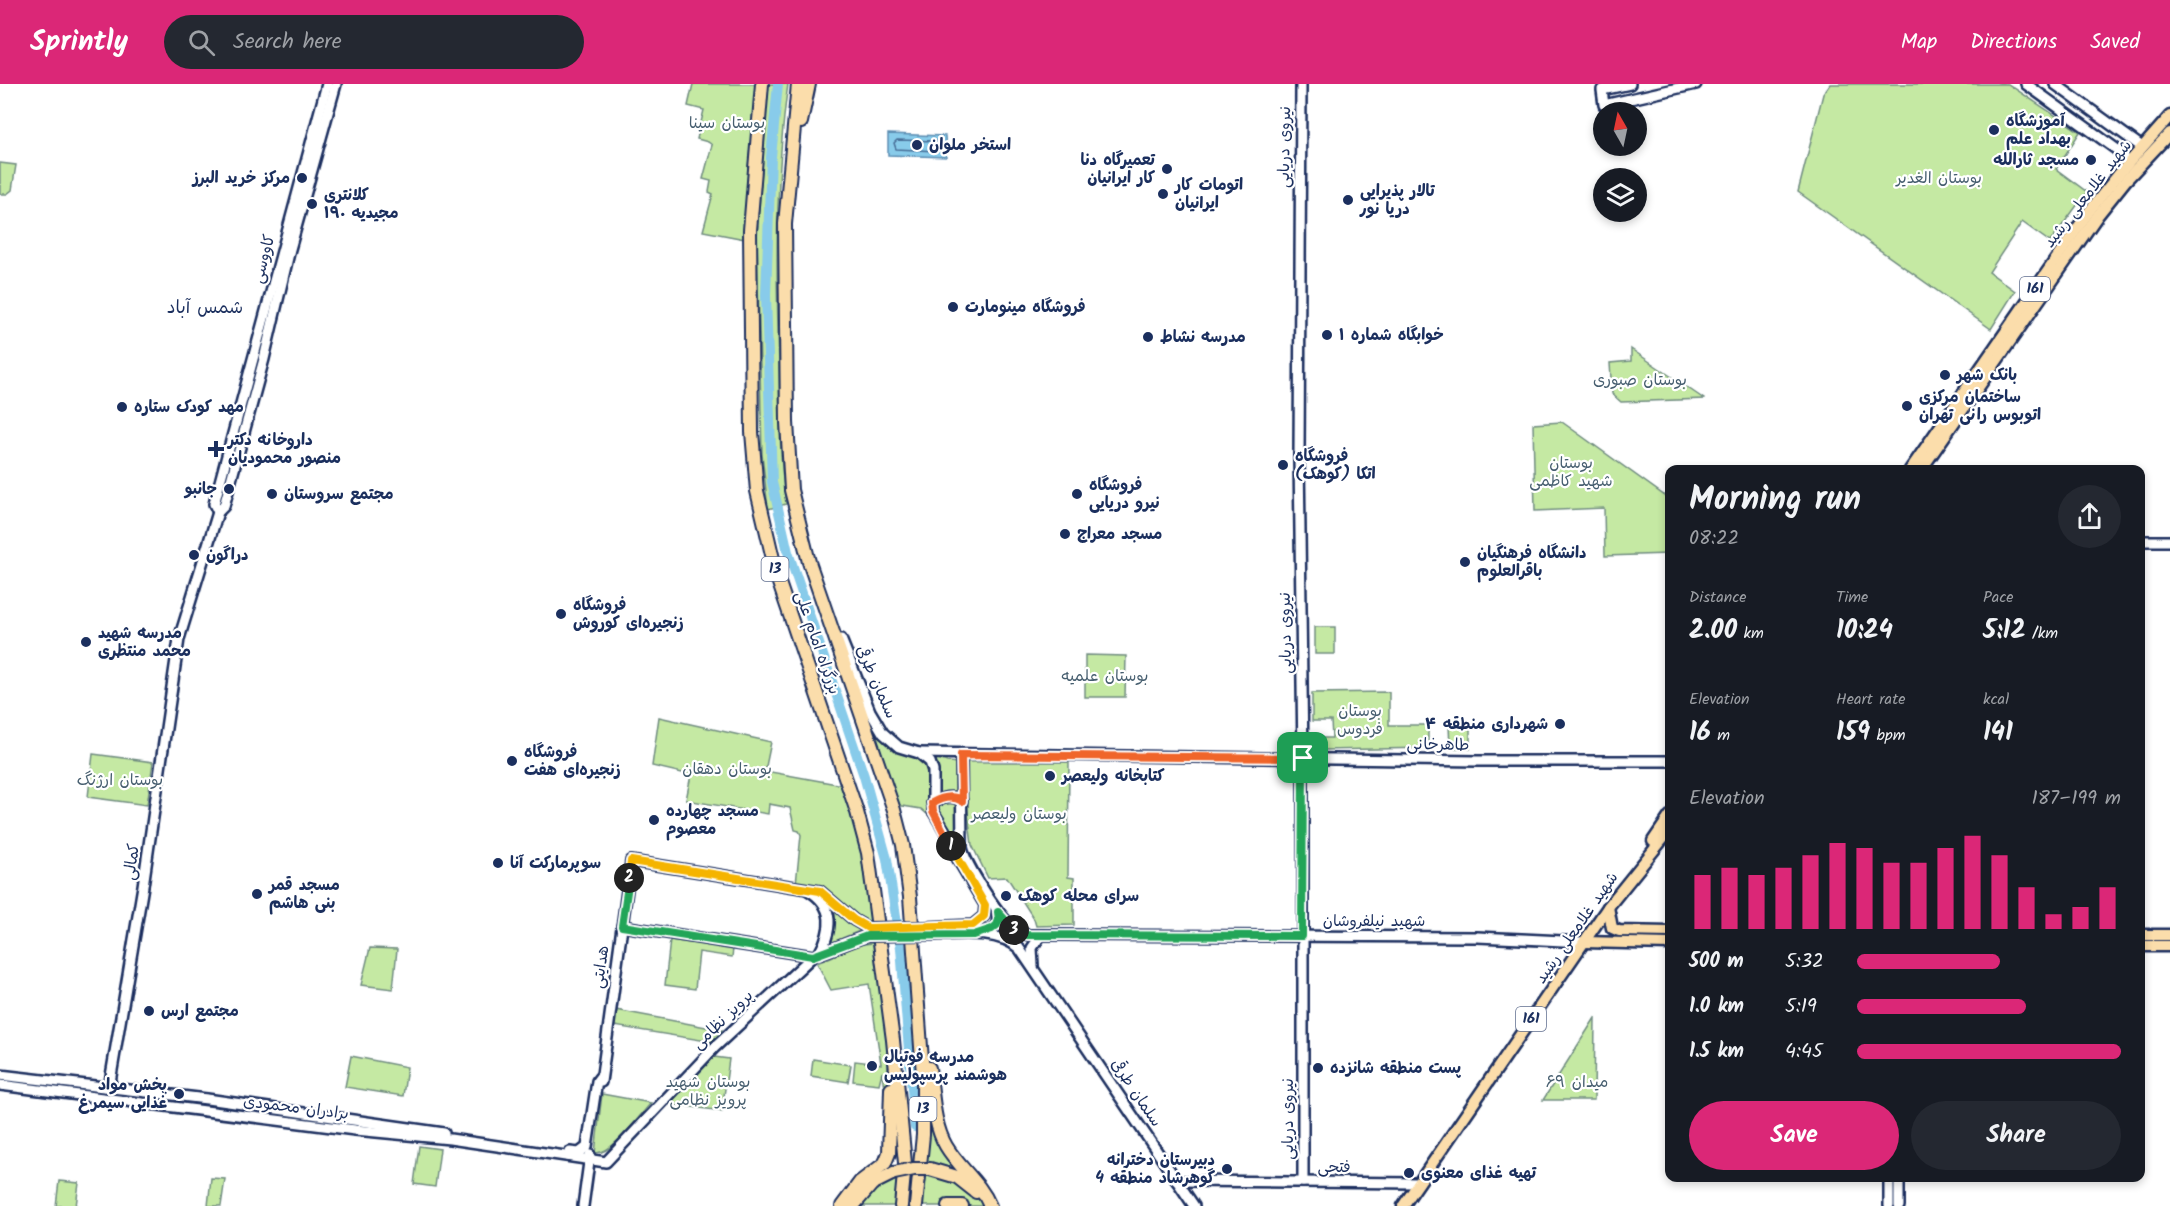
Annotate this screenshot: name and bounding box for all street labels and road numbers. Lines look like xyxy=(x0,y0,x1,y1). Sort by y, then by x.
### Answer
street label: نیروی دریایی xyxy=(1272,106,1298,188)
street label: شهید غلامعلی رشید xyxy=(2038,134,2138,254)
street label: کاووسی xyxy=(245,232,283,286)
road number: 161 xyxy=(2020,277,2050,301)
road number: 13 xyxy=(762,557,788,581)
street label: بزرگراه امام علی xyxy=(788,588,846,698)
street label: نیروی دریایی xyxy=(1273,592,1299,674)
street label: سلمان طرقی xyxy=(849,641,903,723)
street label: طاهرخانی xyxy=(1406,732,1470,758)
street label: کمالی xyxy=(117,842,147,882)
street label: شهید غلامعلی رشید xyxy=(1529,867,1625,989)
street label: شهید نیلفروشان xyxy=(1323,909,1425,934)
street label: هدایتی xyxy=(586,944,616,990)
street label: پرویز نظامی xyxy=(687,984,759,1056)
road number: 161 xyxy=(1516,1007,1546,1031)
street label: سلمان طرقی xyxy=(1104,1054,1168,1132)
street label: نیروی دریایی xyxy=(1276,1078,1301,1160)
street label: برادران محمودی xyxy=(242,1089,350,1127)
road number: 13 xyxy=(910,1097,936,1121)
street label: فتحی xyxy=(1317,1155,1351,1180)

